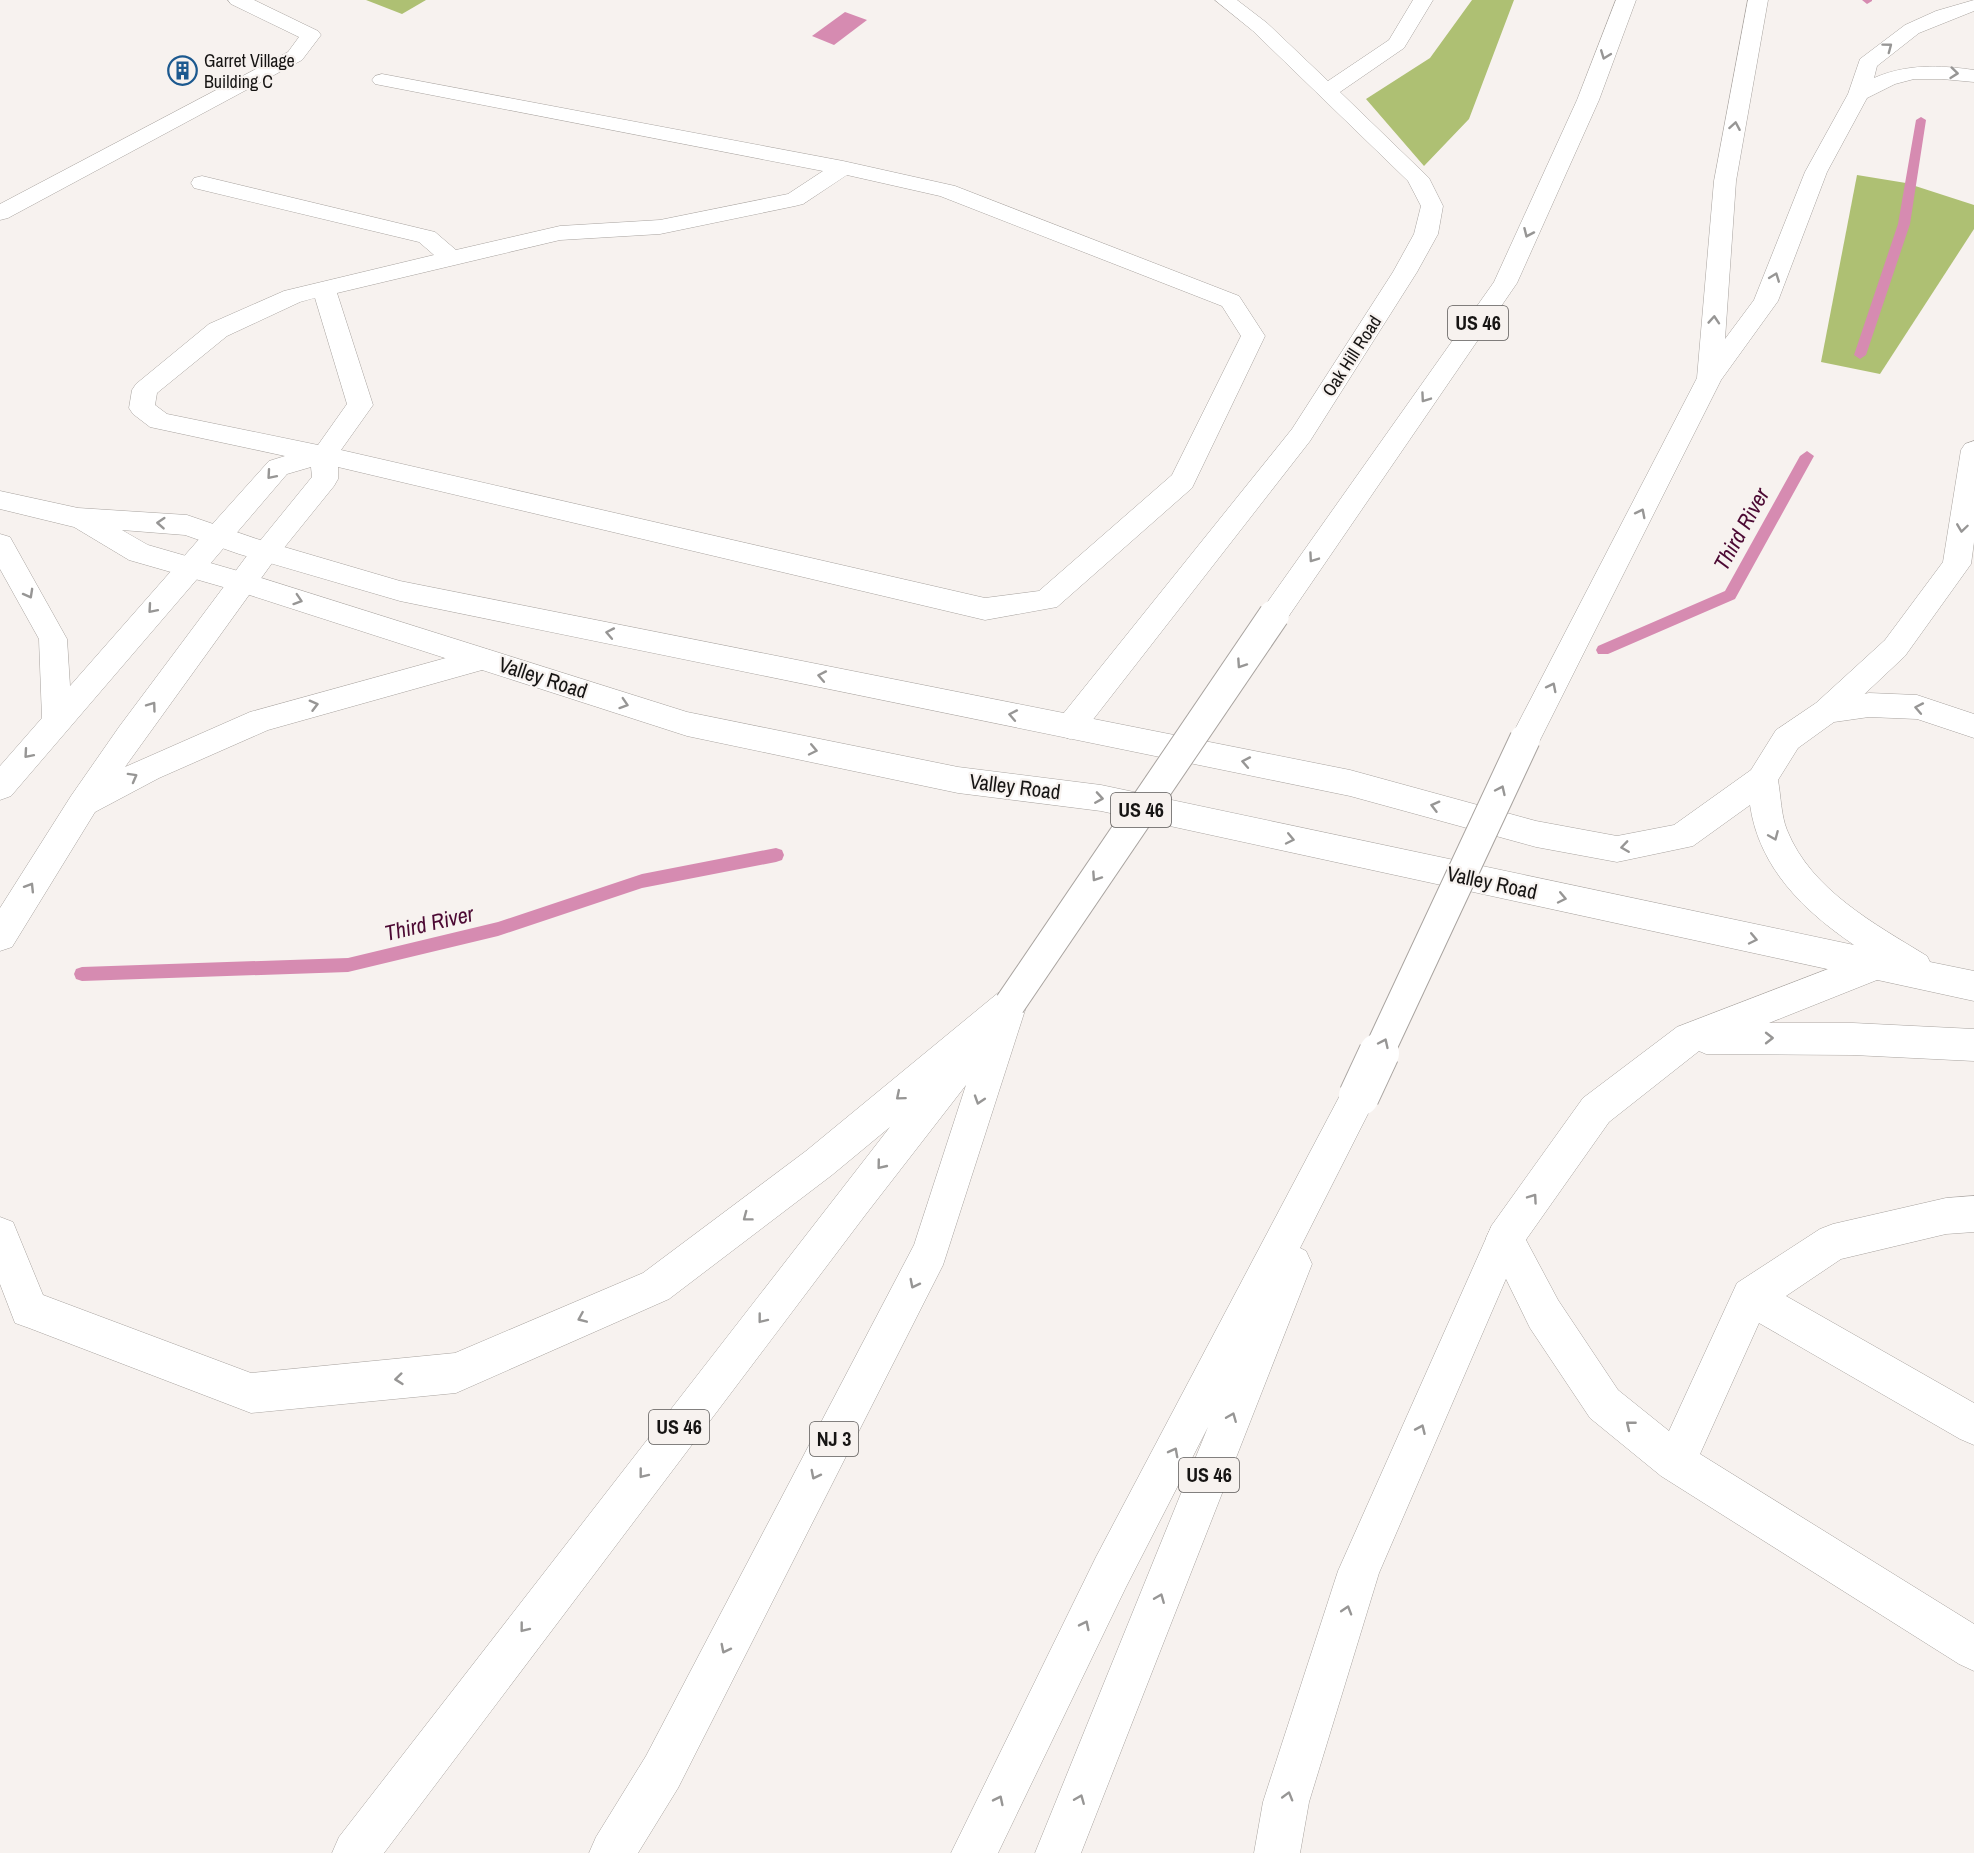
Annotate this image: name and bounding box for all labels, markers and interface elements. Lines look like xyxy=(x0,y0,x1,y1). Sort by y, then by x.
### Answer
one-way arrow xyxy=(1881,44,1892,55)
place label: Garret Village Building C xyxy=(204,48,295,94)
one-way arrow xyxy=(1600,49,1613,59)
building icon: Garret Village Building C xyxy=(167,55,199,87)
one-way arrow xyxy=(1949,66,1959,79)
one-way arrow xyxy=(1728,121,1741,131)
one-way arrow xyxy=(1523,227,1535,238)
one-way arrow xyxy=(1768,272,1781,283)
road number: US 46 xyxy=(1448,306,1508,340)
street label: Oak Hill Road xyxy=(1316,310,1387,401)
one-way arrow xyxy=(1707,315,1720,324)
one-way arrow xyxy=(1421,392,1432,403)
one-way arrow xyxy=(267,468,278,479)
water label: Third River xyxy=(1706,481,1776,576)
one-way arrow xyxy=(1633,508,1645,519)
one-way arrow xyxy=(157,517,166,530)
one-way arrow xyxy=(1956,524,1968,533)
one-way arrow xyxy=(1309,552,1320,563)
one-way arrow xyxy=(22,588,33,598)
one-way arrow xyxy=(292,592,303,605)
one-way arrow xyxy=(148,602,159,613)
one-way arrow xyxy=(605,627,615,640)
street label: Valley Road xyxy=(495,650,591,705)
one-way arrow xyxy=(1237,657,1248,668)
one-way arrow xyxy=(817,670,827,683)
one-way arrow xyxy=(1545,682,1556,693)
one-way arrow xyxy=(618,697,629,709)
one-way arrow xyxy=(308,700,319,712)
one-way arrow xyxy=(145,701,156,712)
one-way arrow xyxy=(1914,702,1924,715)
one-way arrow xyxy=(1008,709,1018,722)
one-way arrow xyxy=(808,743,818,756)
one-way arrow xyxy=(25,747,36,758)
one-way arrow xyxy=(1241,756,1251,769)
street label: Valley Road xyxy=(968,767,1062,806)
one-way arrow xyxy=(127,773,138,784)
one-way arrow xyxy=(1494,786,1506,797)
one-way arrow xyxy=(1094,792,1104,804)
road number: US 46 xyxy=(1111,793,1171,827)
one-way arrow xyxy=(1431,801,1441,813)
one-way arrow xyxy=(1767,830,1779,841)
one-way arrow xyxy=(1284,832,1294,845)
one-way arrow xyxy=(1620,841,1630,853)
street label: Valley Road xyxy=(1444,859,1540,906)
one-way arrow xyxy=(1092,870,1103,881)
one-way arrow xyxy=(23,883,34,894)
one-way arrow xyxy=(1557,891,1567,904)
water label: Third River xyxy=(382,898,477,948)
one-way arrow xyxy=(1748,932,1758,945)
one-way arrow xyxy=(1764,1032,1773,1044)
one-way arrow xyxy=(1377,1039,1389,1050)
one-way arrow xyxy=(896,1088,907,1099)
one-way arrow xyxy=(974,1094,986,1105)
one-way arrow xyxy=(878,1158,889,1169)
one-way arrow xyxy=(1526,1194,1537,1205)
one-way arrow xyxy=(743,1210,754,1221)
one-way arrow xyxy=(909,1277,921,1288)
one-way arrow xyxy=(578,1311,589,1323)
one-way arrow xyxy=(758,1313,769,1324)
one-way arrow xyxy=(394,1372,404,1384)
road number: US 46 xyxy=(649,1410,709,1444)
one-way arrow xyxy=(1225,1412,1237,1423)
one-way arrow xyxy=(1626,1421,1637,1432)
road number: NJ 3 xyxy=(810,1422,858,1456)
one-way arrow xyxy=(1414,1425,1426,1436)
one-way arrow xyxy=(1167,1447,1178,1458)
road number: US 46 xyxy=(1179,1458,1239,1492)
one-way arrow xyxy=(640,1467,651,1478)
one-way arrow xyxy=(810,1469,822,1480)
one-way arrow xyxy=(1152,1593,1165,1604)
one-way arrow xyxy=(1339,1605,1352,1616)
one-way arrow xyxy=(1078,1621,1089,1632)
one-way arrow xyxy=(521,1622,532,1633)
one-way arrow xyxy=(721,1642,732,1653)
one-way arrow xyxy=(1281,1791,1294,1801)
one-way arrow xyxy=(1073,1794,1085,1805)
one-way arrow xyxy=(992,1796,1004,1807)

